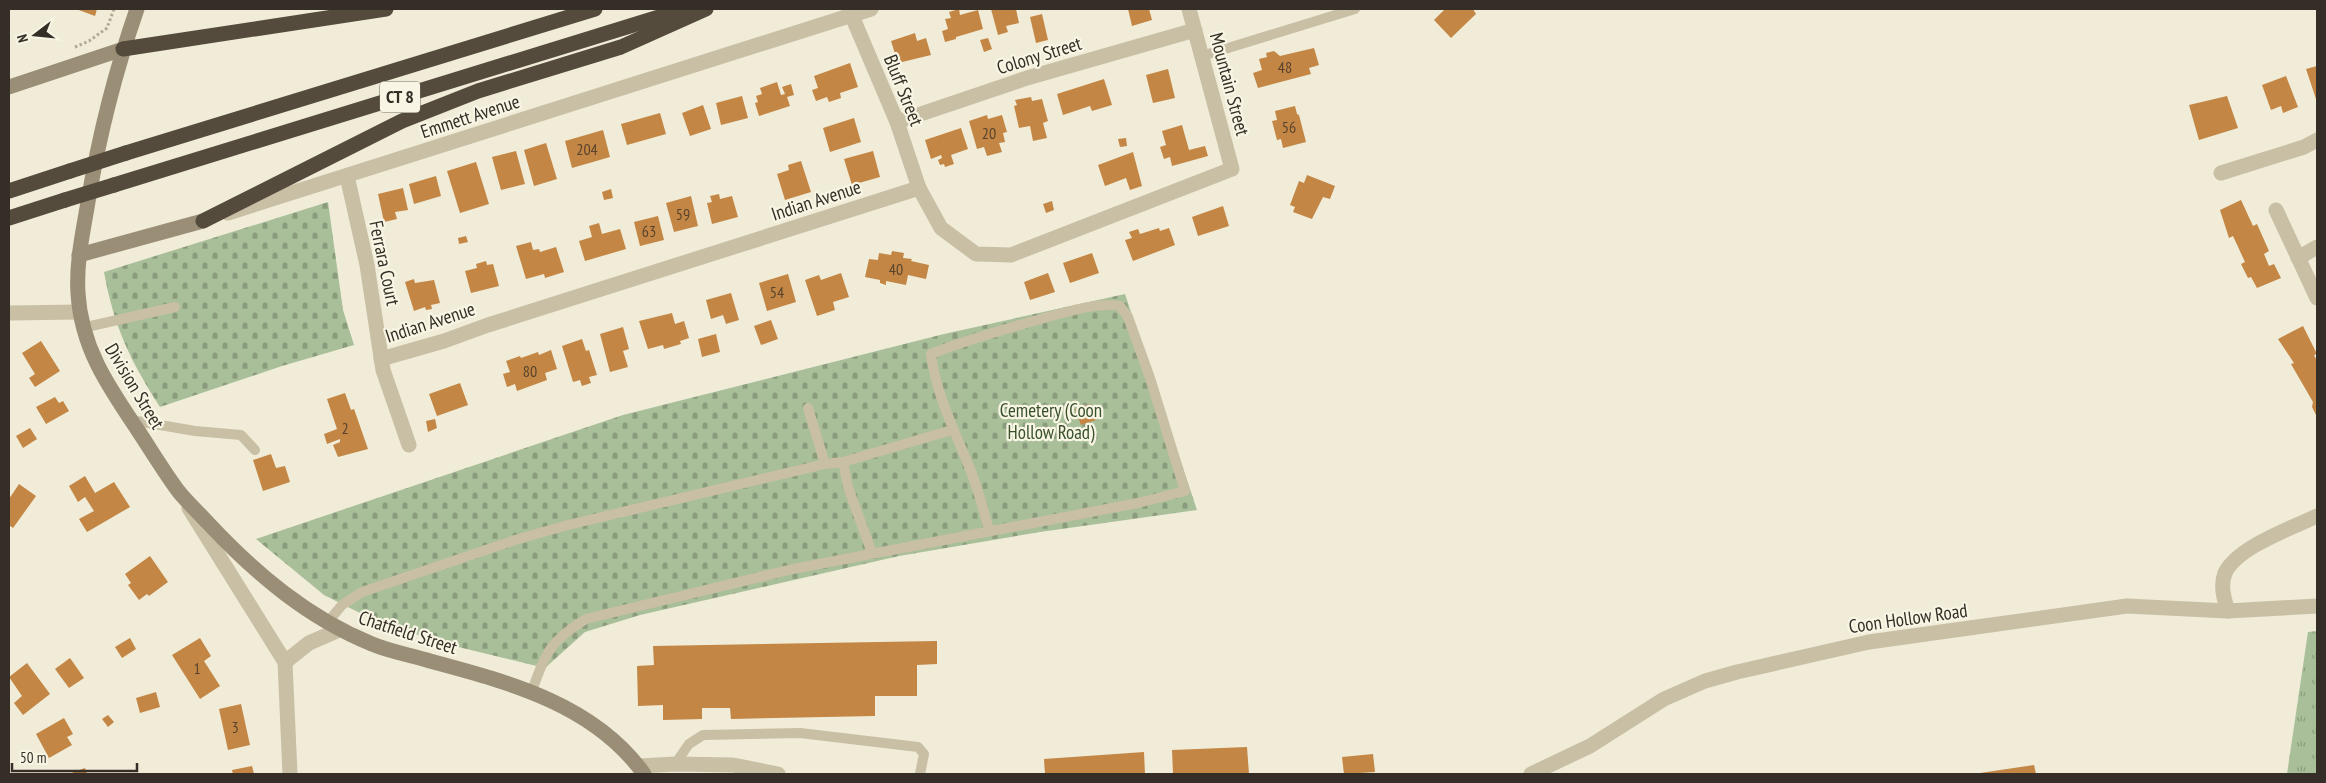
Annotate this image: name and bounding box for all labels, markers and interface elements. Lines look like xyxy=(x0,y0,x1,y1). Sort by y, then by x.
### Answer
north arrow xyxy=(10,10,60,60)
street label: Mountain Street xyxy=(1205,30,1255,139)
street label: Colony Street xyxy=(994,31,1085,79)
text: N xyxy=(13,32,32,45)
street label: Bluff Street xyxy=(879,51,929,130)
house number: 48 xyxy=(1278,57,1292,77)
road number: CT 8 xyxy=(380,81,420,112)
street label: Emmett Avenue xyxy=(417,89,523,143)
house number: 56 xyxy=(1282,117,1296,137)
house number: 20 xyxy=(982,123,996,143)
house number: 204 xyxy=(576,139,598,159)
street label: Indian Avenue xyxy=(768,174,864,226)
house number: 59 xyxy=(676,204,690,224)
street label: Ferrara Court xyxy=(364,218,406,308)
house number: 63 xyxy=(642,221,656,241)
house number: 40 xyxy=(889,259,903,279)
house number: 54 xyxy=(770,282,784,302)
street label: Indian Avenue xyxy=(382,296,478,348)
street label: Division Street xyxy=(100,339,170,434)
house number: 80 xyxy=(523,361,537,381)
park label: Cemetery (Coon Hollow Road) xyxy=(1000,398,1102,444)
house number: 2 xyxy=(341,418,349,438)
street label: Coon Hollow Road xyxy=(1847,598,1969,638)
street label: Chatfield Street xyxy=(356,605,461,659)
house number: 1 xyxy=(193,658,201,678)
house number: 3 xyxy=(231,717,239,737)
scale bar xyxy=(12,740,138,772)
text: 50 m xyxy=(20,748,46,767)

